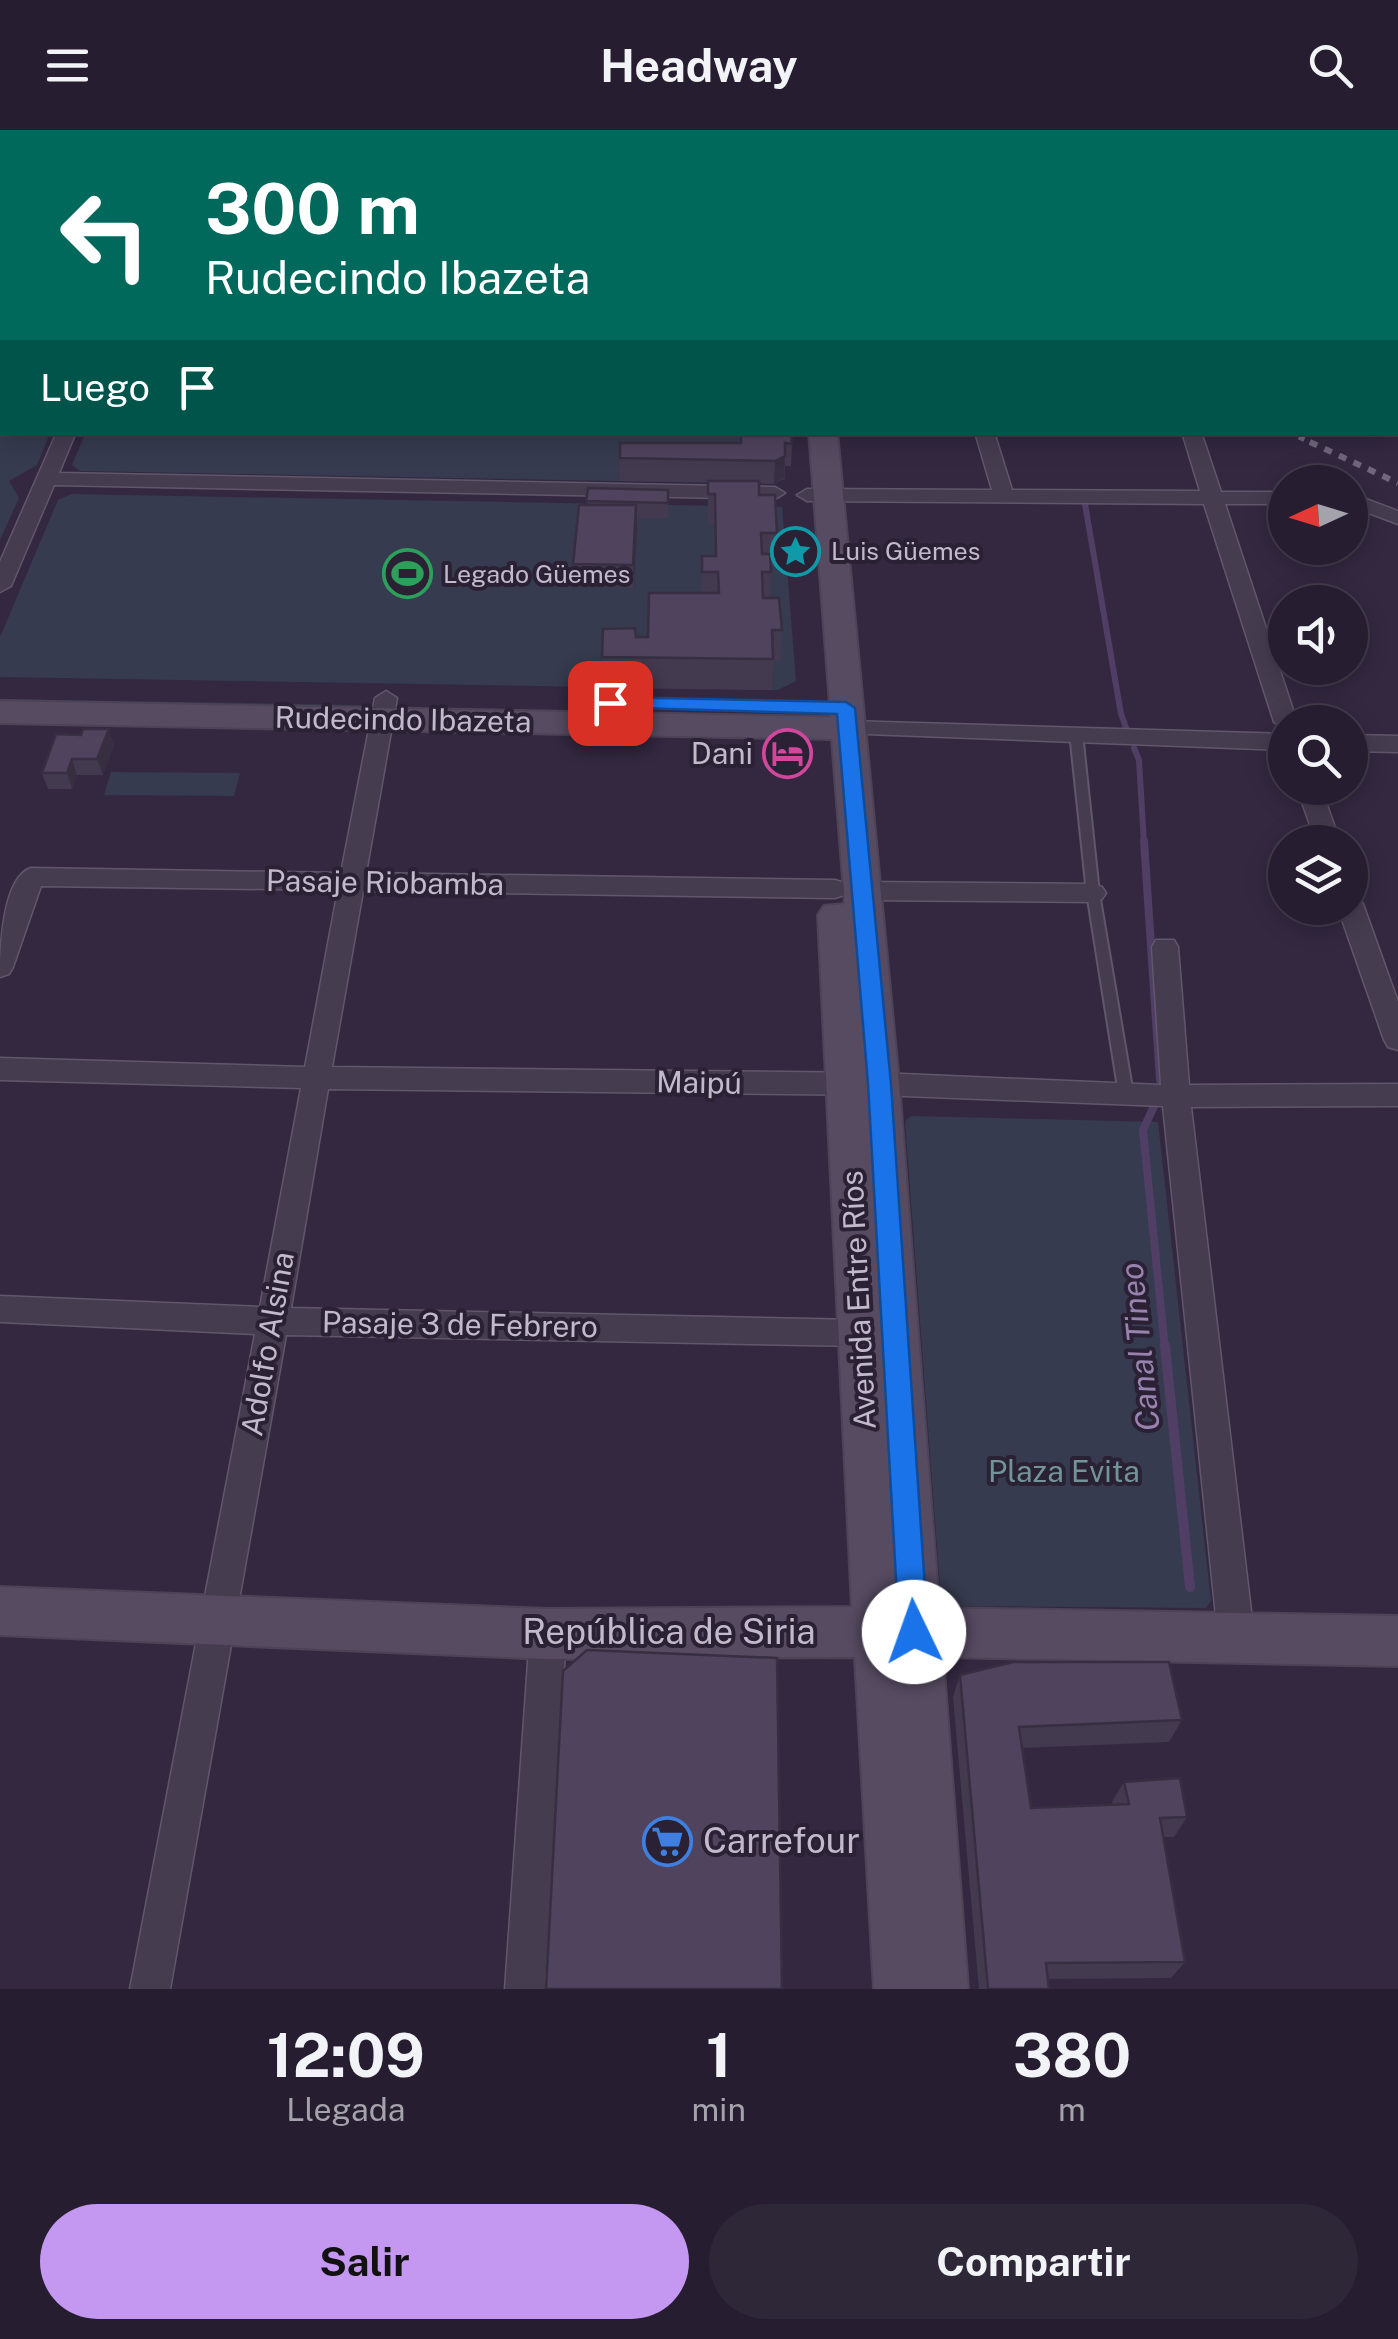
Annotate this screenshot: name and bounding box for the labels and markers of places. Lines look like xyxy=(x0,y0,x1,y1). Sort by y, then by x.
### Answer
place icon: Luis Güemes xyxy=(770,525,822,577)
place label: Luis Güemes xyxy=(831,536,980,566)
sports icon: Legado Güemes xyxy=(382,548,434,600)
place label: Legado Güemes xyxy=(443,559,630,589)
pin xyxy=(568,661,653,746)
hotel icon: Dani xyxy=(762,728,814,780)
place label: Dani xyxy=(691,735,753,771)
supermarket icon: Carrefour xyxy=(642,1815,694,1867)
place label: Carrefour xyxy=(703,1820,860,1861)

